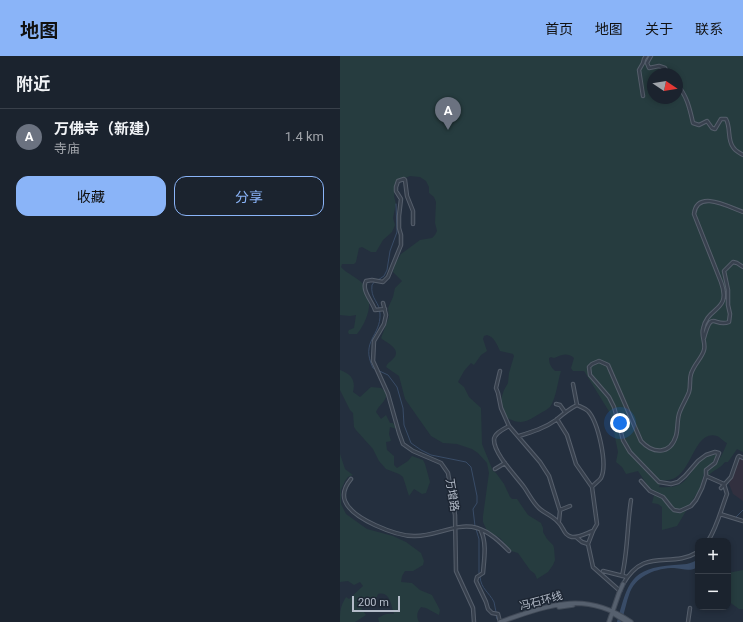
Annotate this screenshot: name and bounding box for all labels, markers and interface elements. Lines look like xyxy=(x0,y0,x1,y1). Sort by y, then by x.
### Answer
text: 地图 xyxy=(20,19,58,42)
text: 首页 xyxy=(545,21,573,37)
text: 地图 xyxy=(595,21,623,37)
text: 关于 xyxy=(645,21,673,37)
text: 联系 xyxy=(695,21,723,37)
north arrow xyxy=(647,68,683,104)
text: 附近 xyxy=(16,74,50,94)
pin: A xyxy=(435,97,461,130)
text: 万佛寺（新建） xyxy=(54,120,159,138)
text: A xyxy=(25,129,33,144)
text: 1.4 km xyxy=(285,129,324,144)
text: 寺庙 xyxy=(54,141,80,156)
button: 收藏 xyxy=(16,176,166,216)
button: 分享 xyxy=(174,176,324,216)
your location xyxy=(610,413,630,433)
street label: 万增路 xyxy=(443,478,461,512)
map controls xyxy=(695,538,731,610)
button: + xyxy=(695,538,731,574)
button: − xyxy=(695,574,731,610)
street label: 冯石环线 xyxy=(518,589,564,613)
scale bar xyxy=(352,594,400,613)
text: 200 m xyxy=(358,596,389,609)

